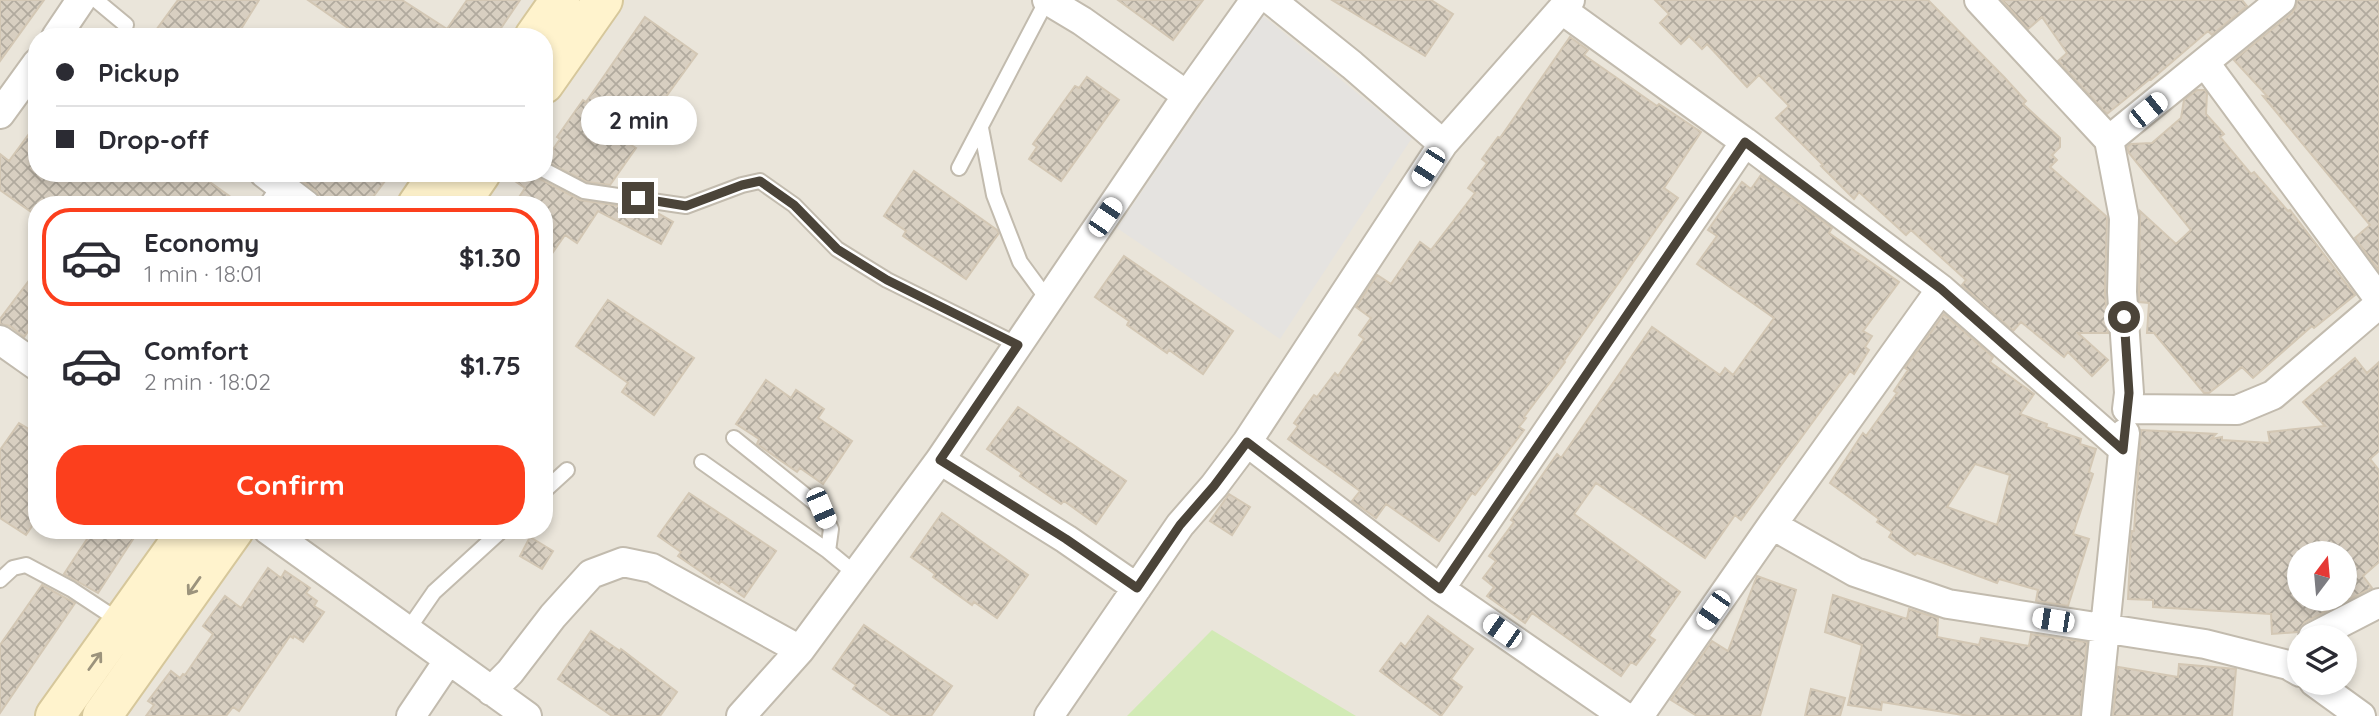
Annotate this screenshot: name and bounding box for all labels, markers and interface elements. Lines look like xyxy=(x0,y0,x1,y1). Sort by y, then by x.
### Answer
text: Pickup xyxy=(98,56,180,89)
car xyxy=(2126,89,2171,131)
callout: 2 min xyxy=(580,96,696,146)
text: 2 min xyxy=(609,106,669,135)
text: Drop-off xyxy=(98,123,209,156)
car xyxy=(1408,144,1449,190)
route end xyxy=(622,182,654,214)
car xyxy=(1085,194,1126,240)
icon: car xyxy=(60,226,123,289)
text: Economy xyxy=(144,226,259,259)
text: $1.30 xyxy=(459,241,521,274)
text: 1 min · 18:01 xyxy=(144,259,262,288)
route start xyxy=(2108,301,2140,333)
icon: car xyxy=(60,334,123,397)
text: Comfort xyxy=(144,334,249,367)
text: $1.75 xyxy=(460,349,521,382)
text: 2 min · 18:02 xyxy=(144,367,271,396)
button: Confirm xyxy=(56,445,525,525)
car xyxy=(804,485,839,531)
north arrow xyxy=(2287,541,2357,611)
map controls xyxy=(2287,541,2357,695)
one-way arrow xyxy=(187,576,201,595)
car xyxy=(1693,587,1734,633)
car xyxy=(2031,606,2076,634)
car xyxy=(1479,610,1526,652)
button: layers xyxy=(2287,625,2357,695)
one-way arrow xyxy=(87,651,102,670)

